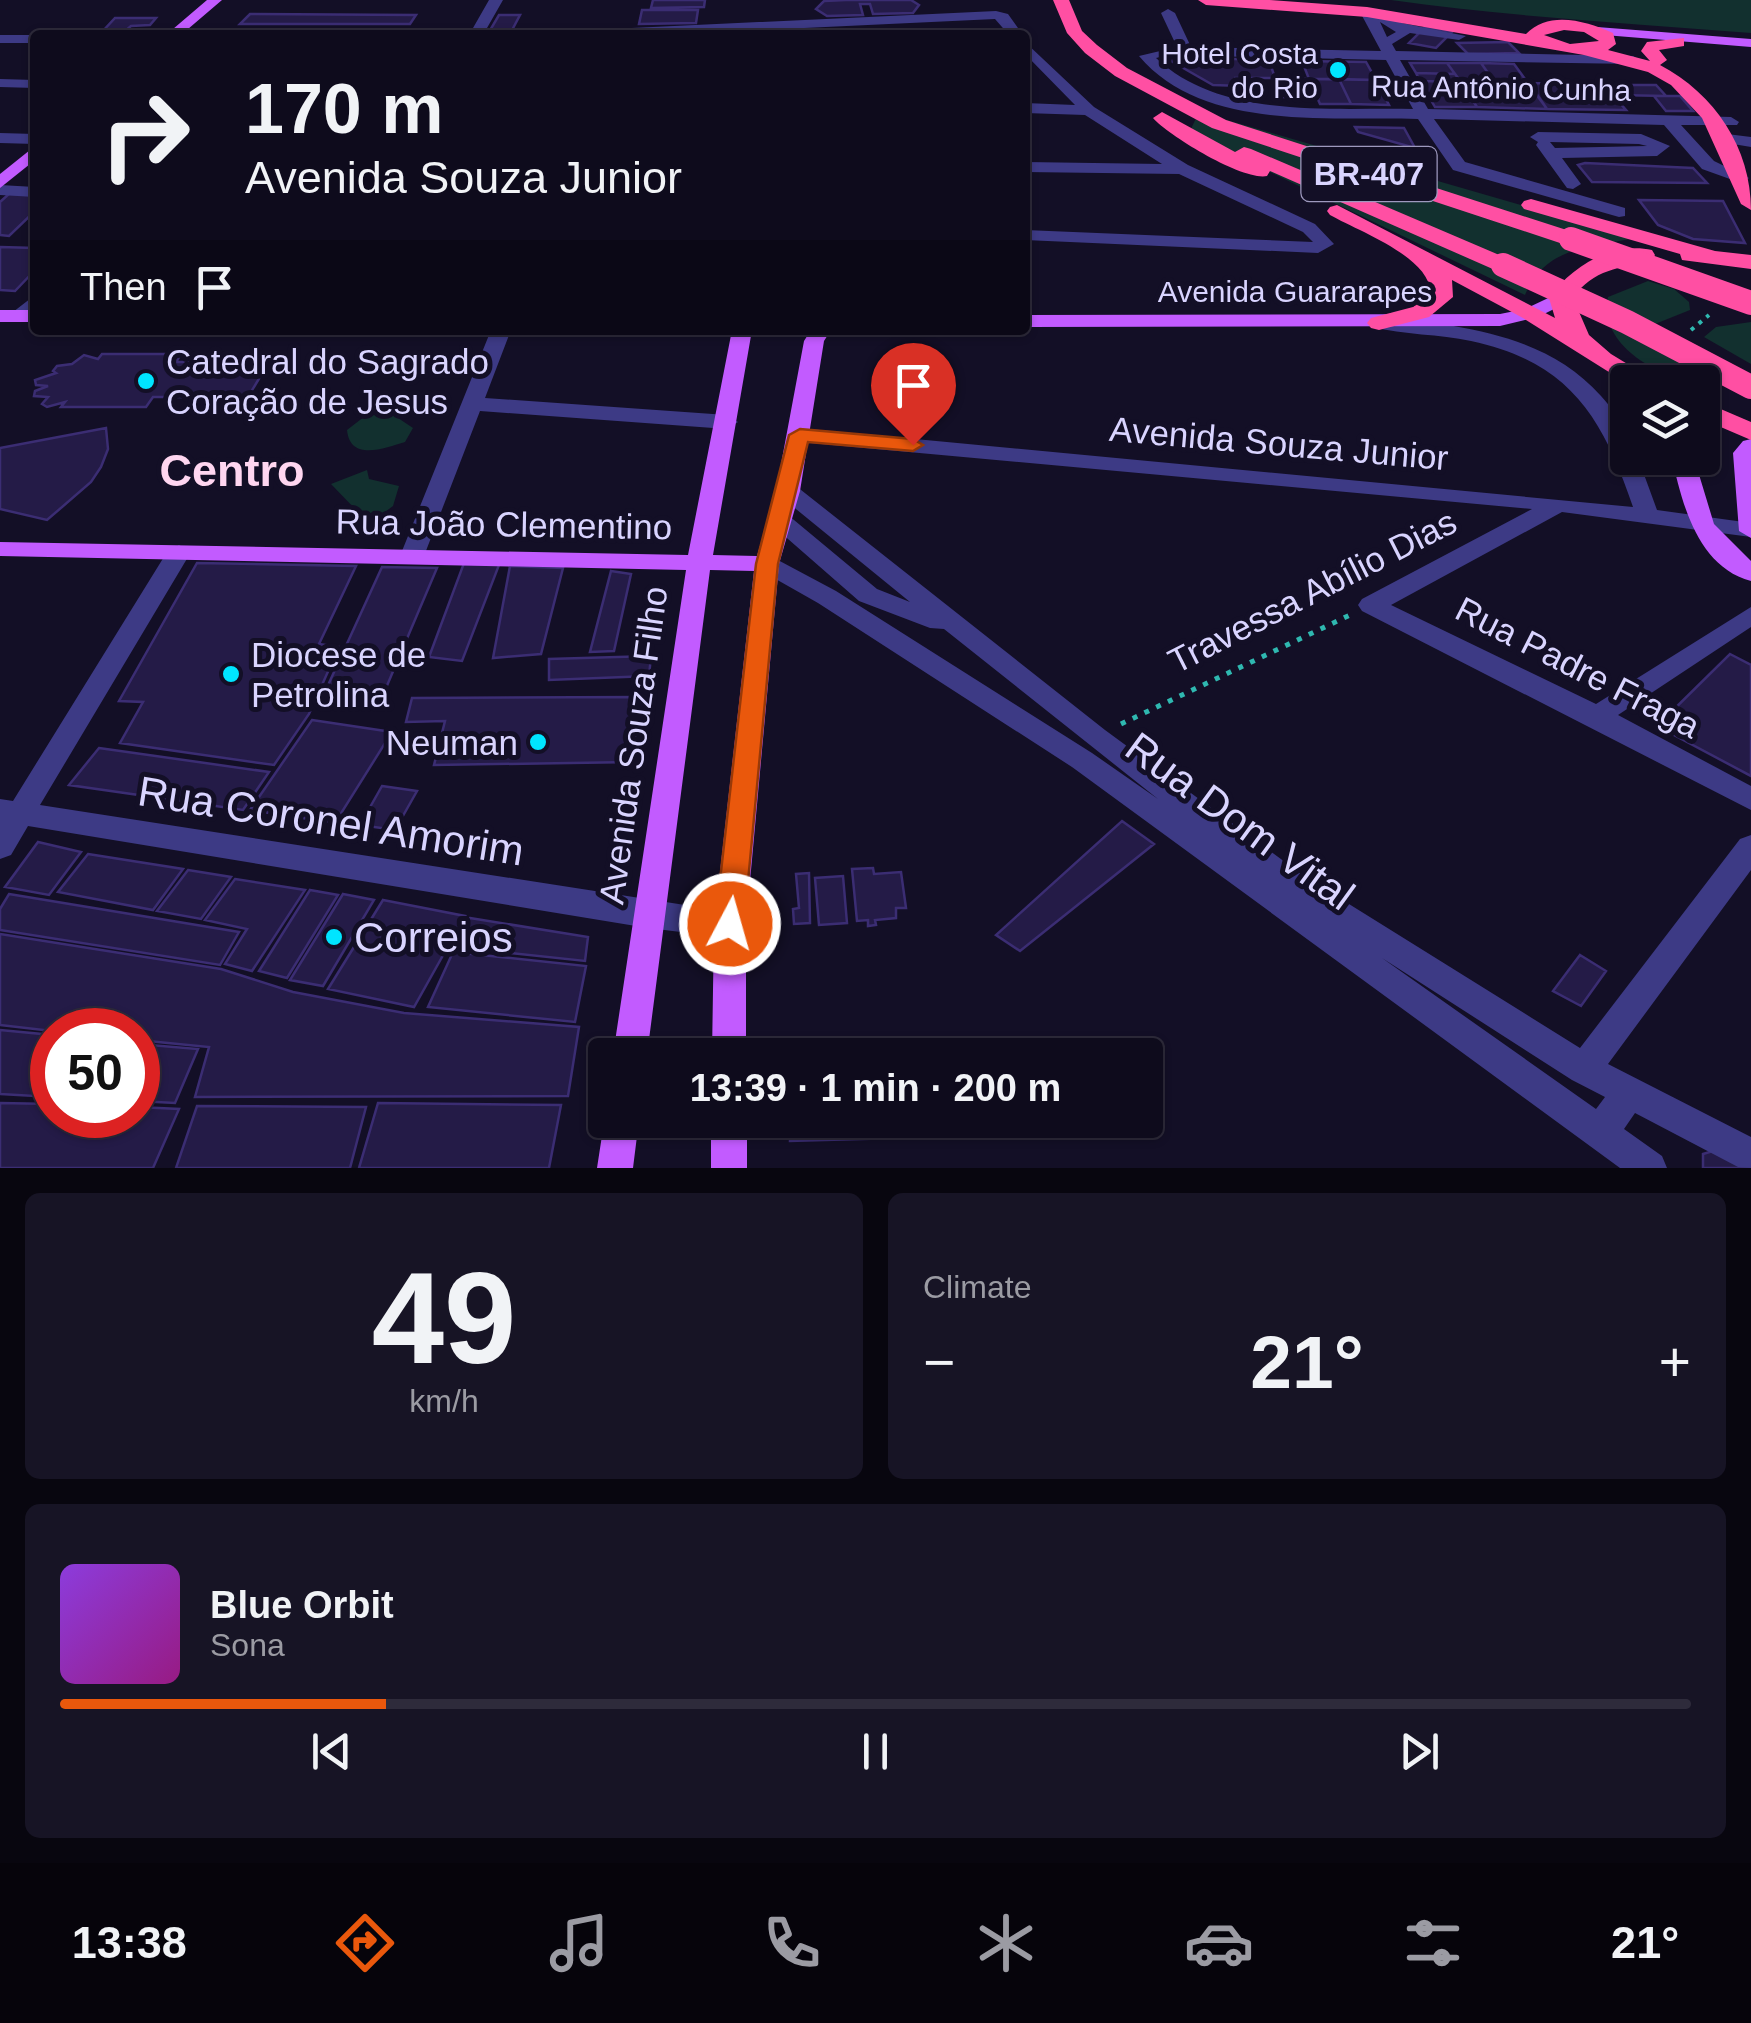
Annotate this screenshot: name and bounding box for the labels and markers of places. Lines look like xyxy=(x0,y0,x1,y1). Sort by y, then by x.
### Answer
place label: Hotel Costa do Rio xyxy=(1161,37,1318,104)
marker: Hotel Costa do Rio xyxy=(1327,59,1349,81)
place label: Catedral do Sagrado Coração de Jesus xyxy=(166,342,489,421)
pin xyxy=(871,343,956,446)
marker: Catedral do Sagrado Coração de Jesus xyxy=(135,370,157,392)
place label: Diocese de Petrolina xyxy=(251,635,426,714)
marker: Diocese de Petrolina xyxy=(220,663,242,685)
place label: Neuman xyxy=(386,723,518,762)
marker: Neuman xyxy=(527,731,549,753)
place label: Correios xyxy=(354,914,513,961)
marker: Correios xyxy=(323,926,345,948)

